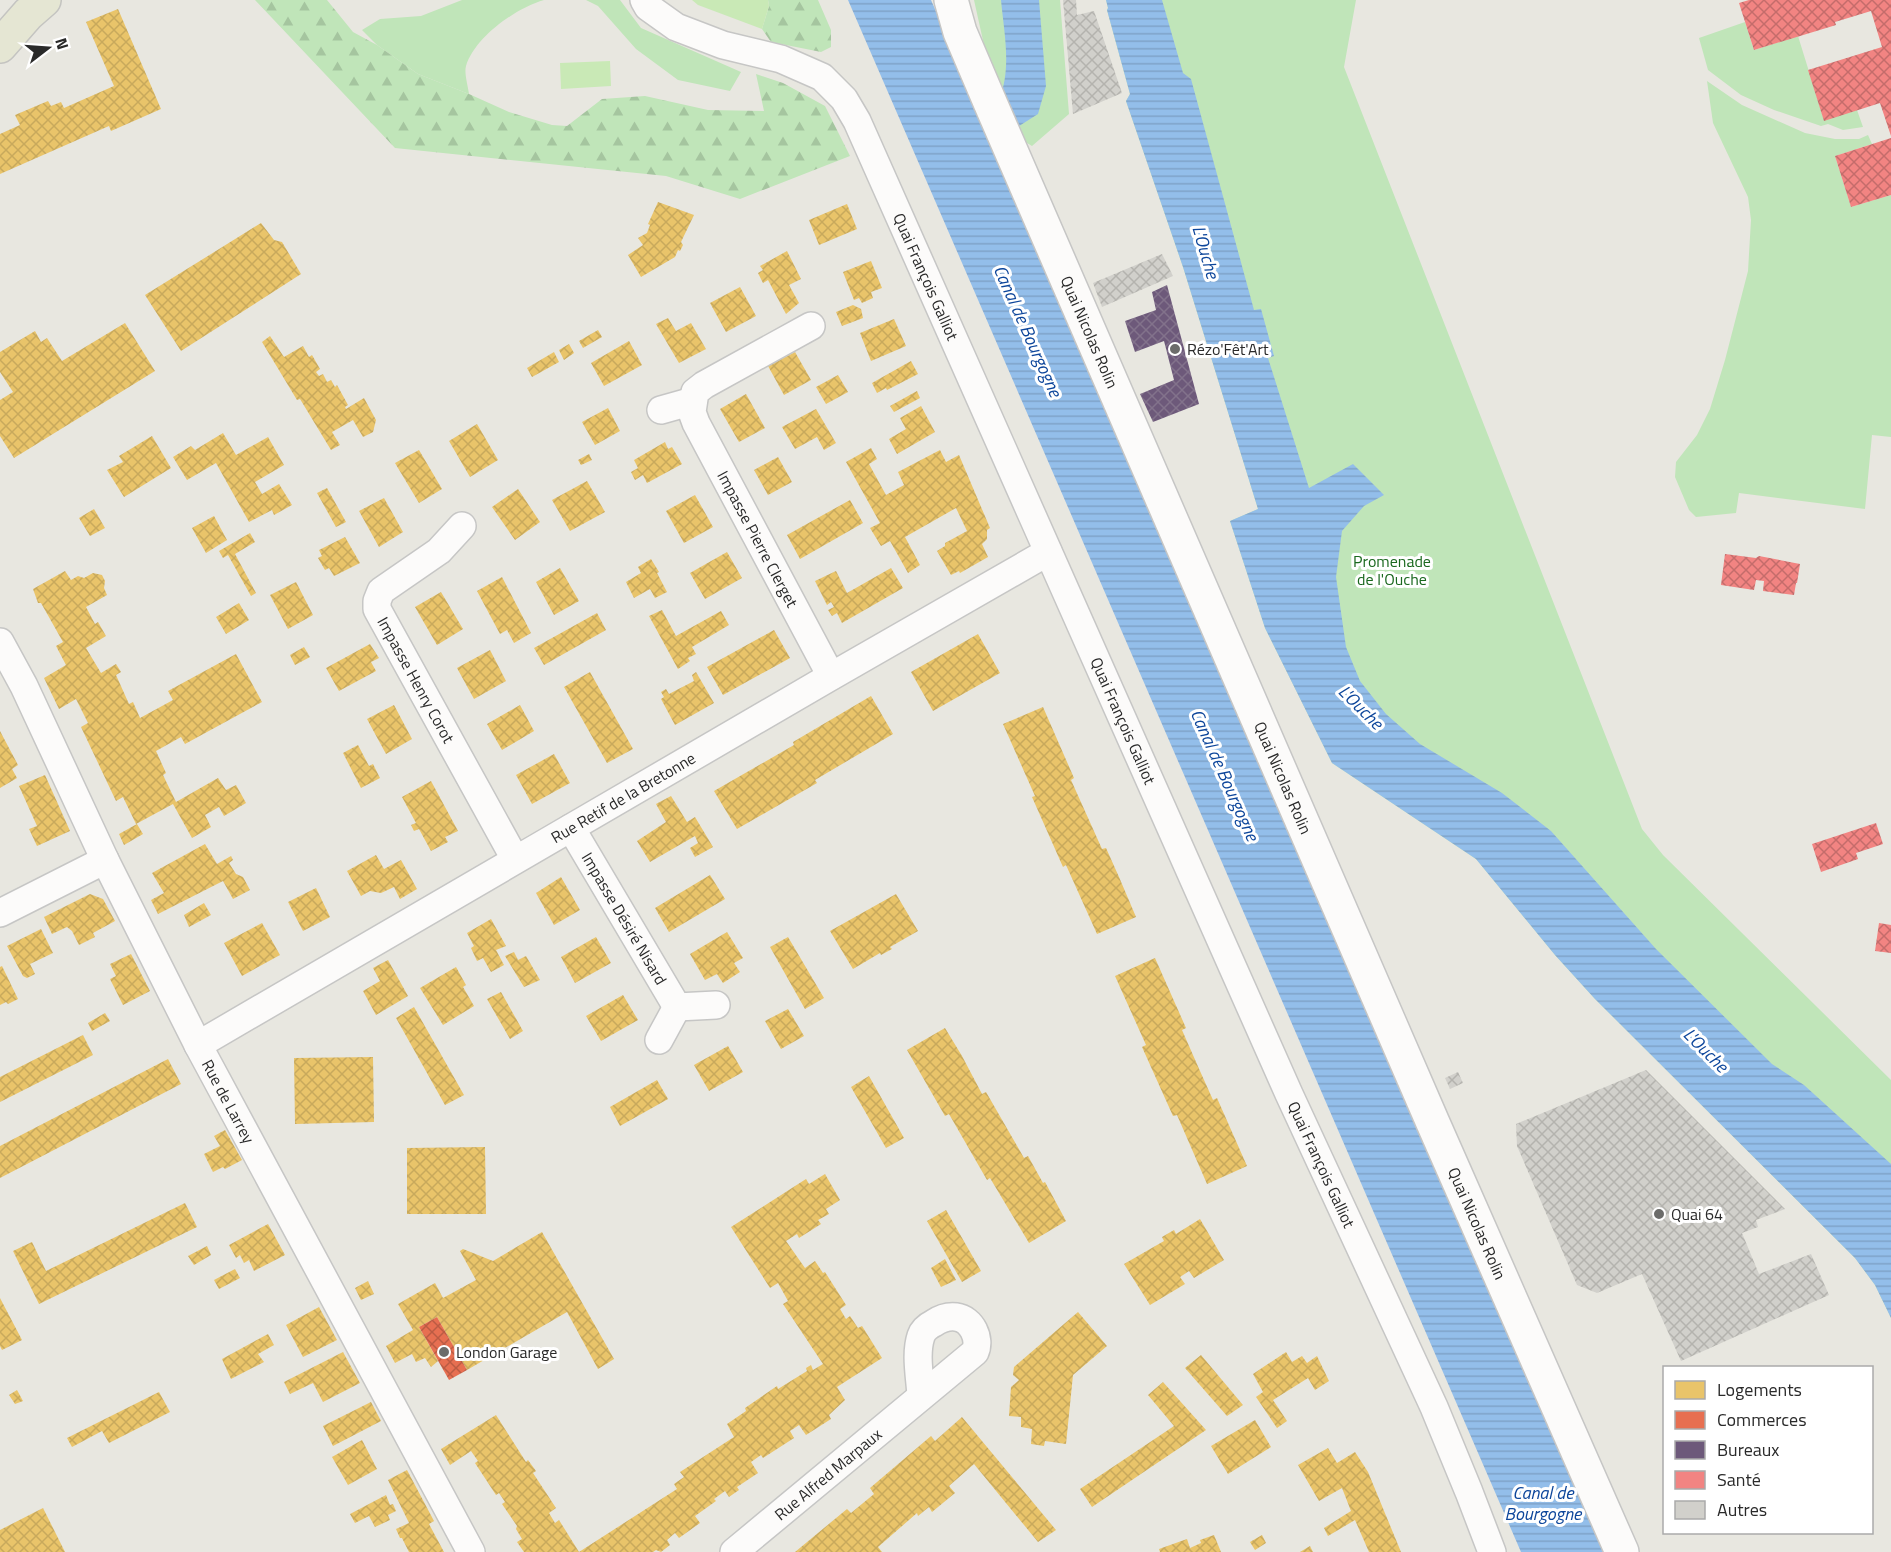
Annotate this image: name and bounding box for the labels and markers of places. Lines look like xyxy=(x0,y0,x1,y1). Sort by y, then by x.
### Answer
place label: Rézo'Fêt'Art xyxy=(1187,337,1269,361)
marker: Rézo'Fêt'Art xyxy=(1168,342,1182,356)
place label: Quai 64 xyxy=(1671,1202,1723,1226)
marker: Quai 64 xyxy=(1652,1207,1666,1221)
place label: London Garage xyxy=(456,1340,557,1364)
marker: London Garage xyxy=(437,1345,451,1359)

